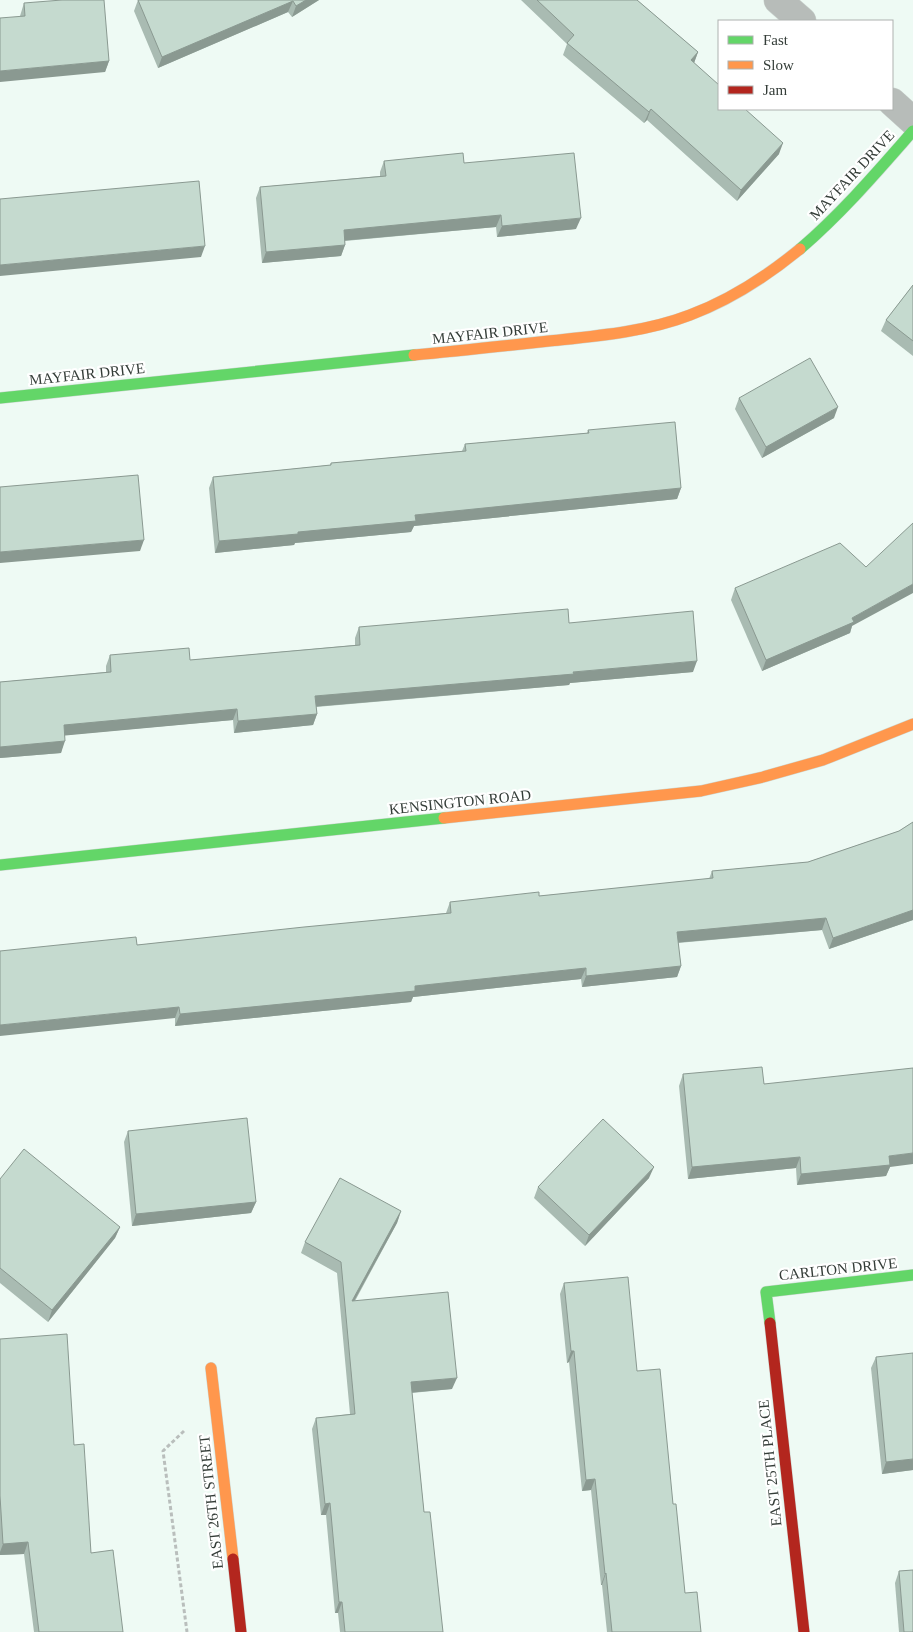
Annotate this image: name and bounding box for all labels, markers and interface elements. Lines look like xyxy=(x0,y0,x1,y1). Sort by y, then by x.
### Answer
legend xyxy=(718,20,893,110)
text: Fast xyxy=(763,32,789,48)
text: Slow xyxy=(763,57,794,73)
text: Jam xyxy=(763,82,787,98)
street label: MAYFAIR DRIVE xyxy=(807,127,897,223)
street label: MAYFAIR DRIVE xyxy=(431,319,549,347)
street label: MAYFAIR DRIVE xyxy=(28,360,146,388)
street label: KENSINGTON ROAD xyxy=(388,787,532,817)
street label: CARLTON DRIVE xyxy=(778,1255,898,1283)
street label: EAST 25TH PLACE xyxy=(755,1399,785,1527)
street label: EAST 26TH STREET xyxy=(196,1434,226,1570)

